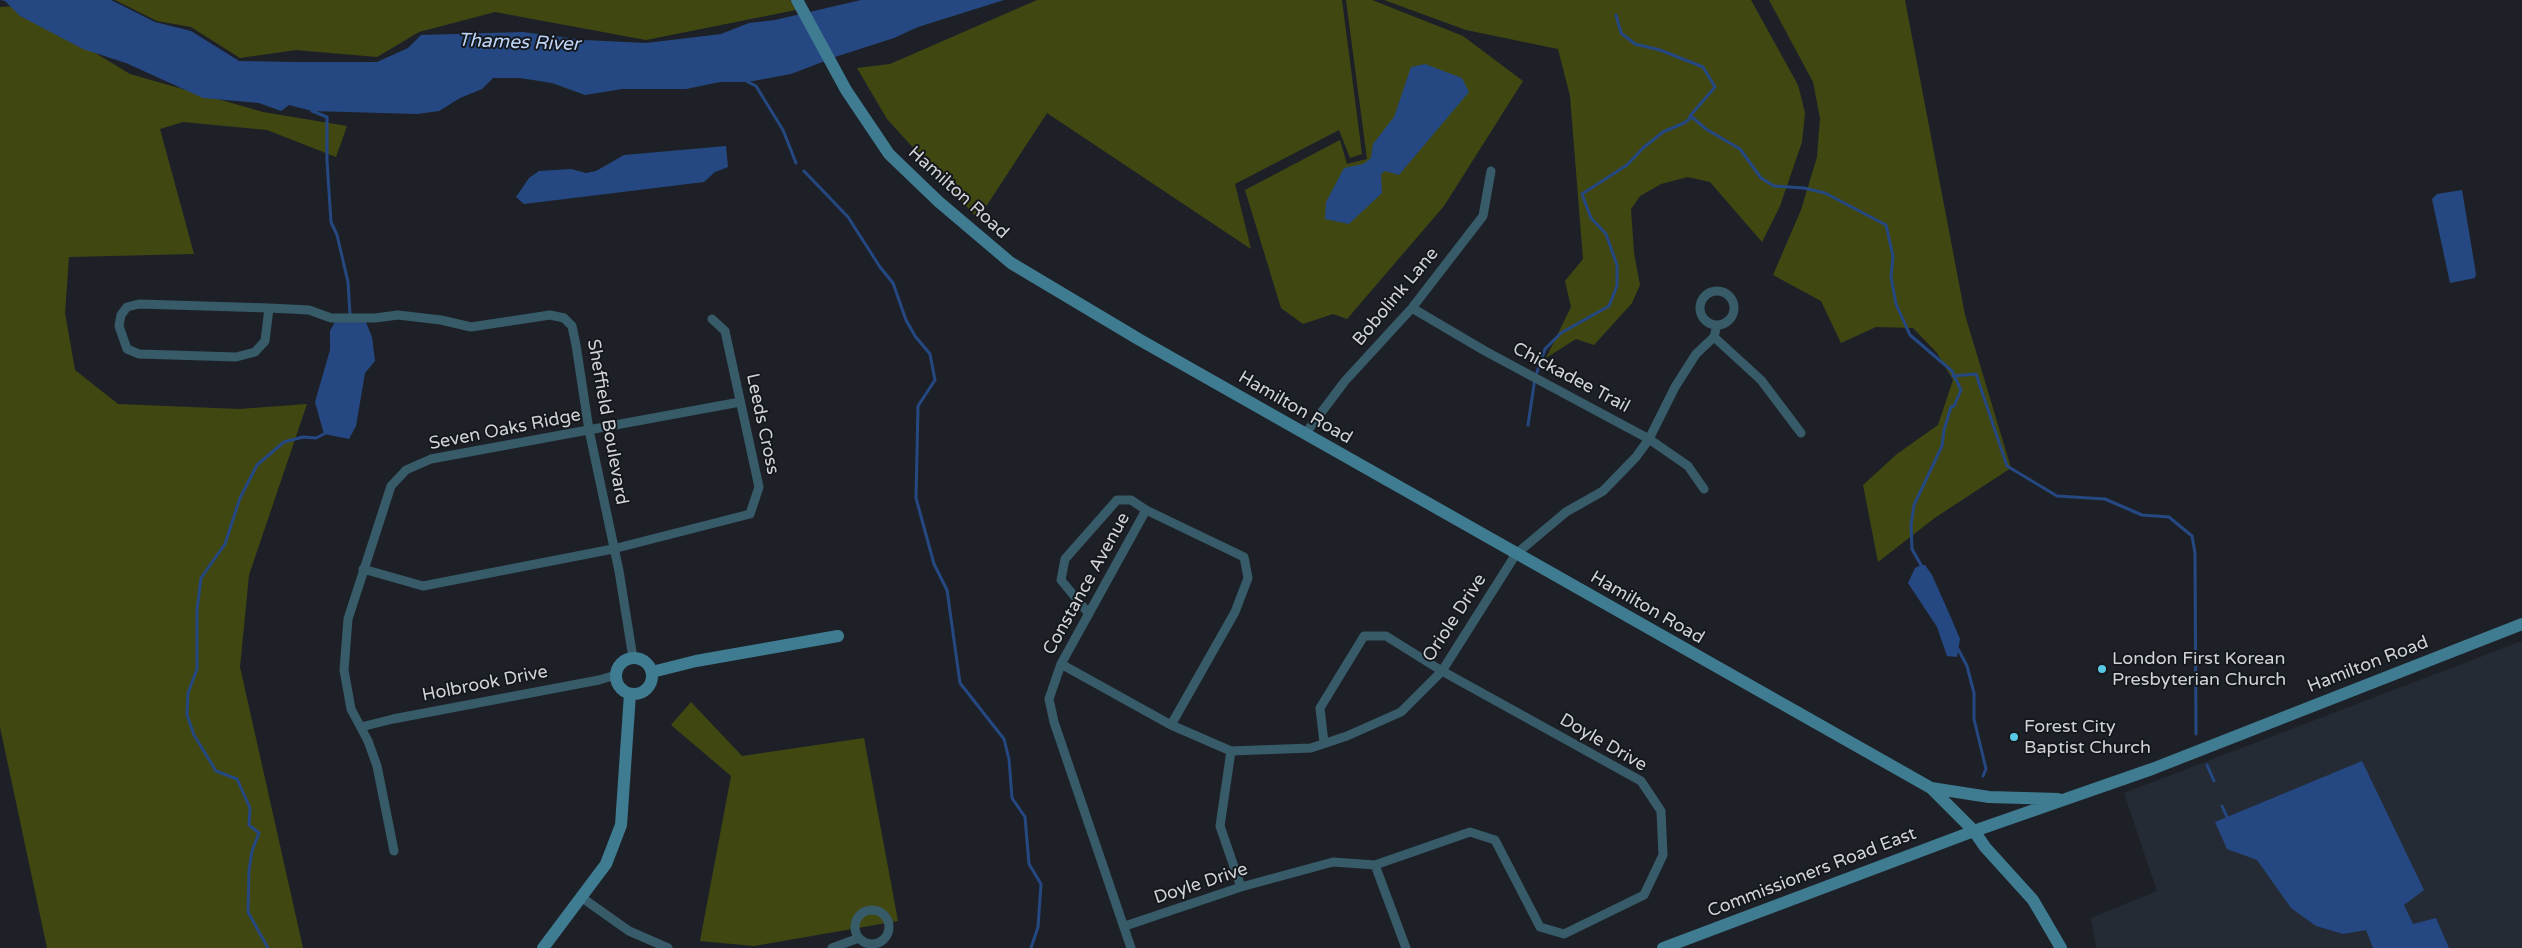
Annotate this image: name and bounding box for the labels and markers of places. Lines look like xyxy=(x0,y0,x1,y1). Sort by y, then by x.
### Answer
place label: London First Korean Presbyterian Church xyxy=(2112,648,2286,691)
marker: London First Korean Presbyterian Church xyxy=(2096,663,2108,675)
place label: Forest City Baptist Church xyxy=(2024,716,2151,759)
marker: Forest City Baptist Church xyxy=(2008,731,2020,743)

